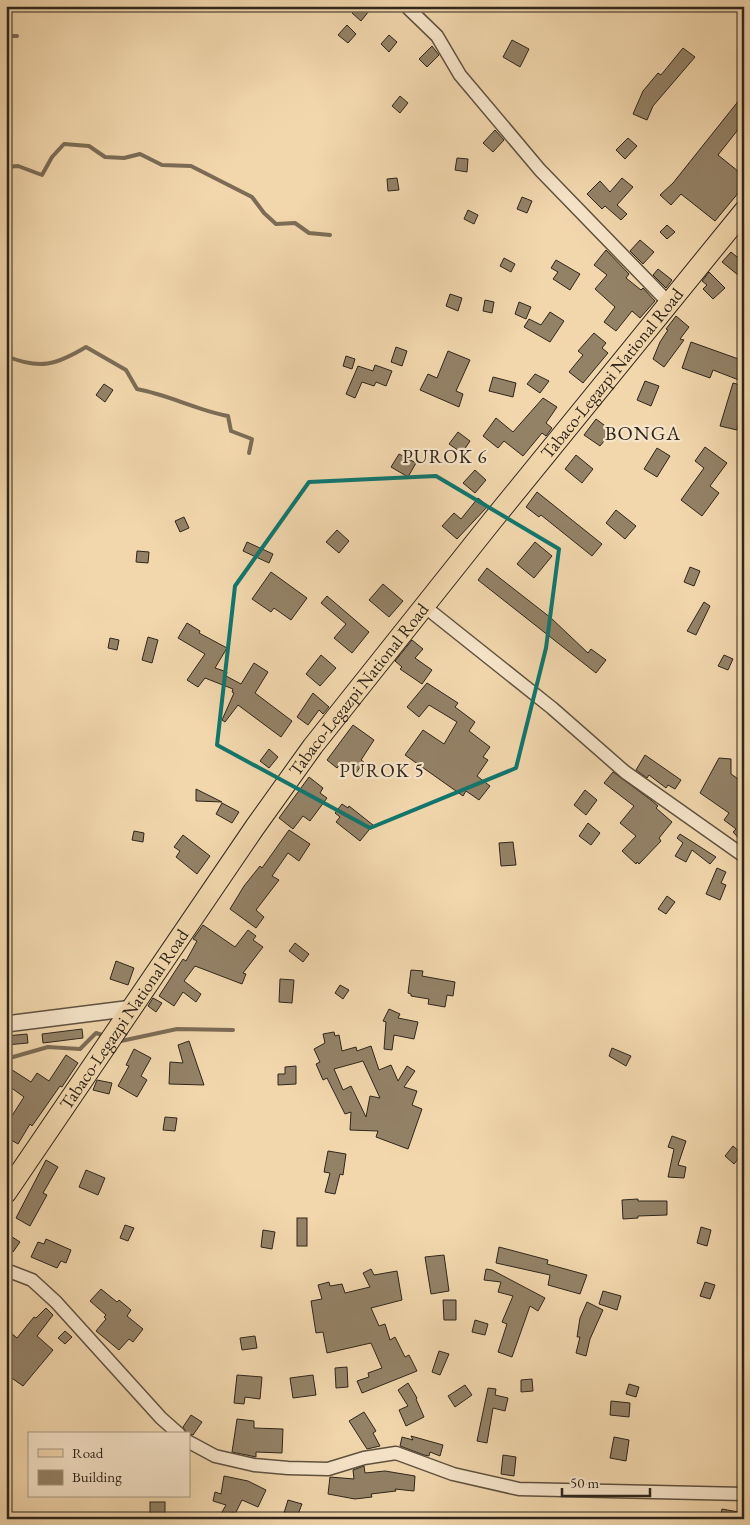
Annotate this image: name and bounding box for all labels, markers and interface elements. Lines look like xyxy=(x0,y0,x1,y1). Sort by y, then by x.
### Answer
street label: Tabaco-Legazpi National Road xyxy=(535,282,688,463)
district label: BONGA xyxy=(605,420,681,446)
district label: PUROK 6 xyxy=(402,444,488,469)
street label: Tabaco-Legazpi National Road xyxy=(283,597,434,780)
district label: PUROK 5 xyxy=(339,758,425,783)
street label: Tabaco-Legazpi National Road xyxy=(54,924,194,1114)
legend xyxy=(28,1432,190,1498)
text: Road xyxy=(72,1443,104,1462)
scale bar xyxy=(562,1465,650,1497)
text: Building xyxy=(72,1467,122,1486)
text: 50 m xyxy=(570,1473,599,1492)

